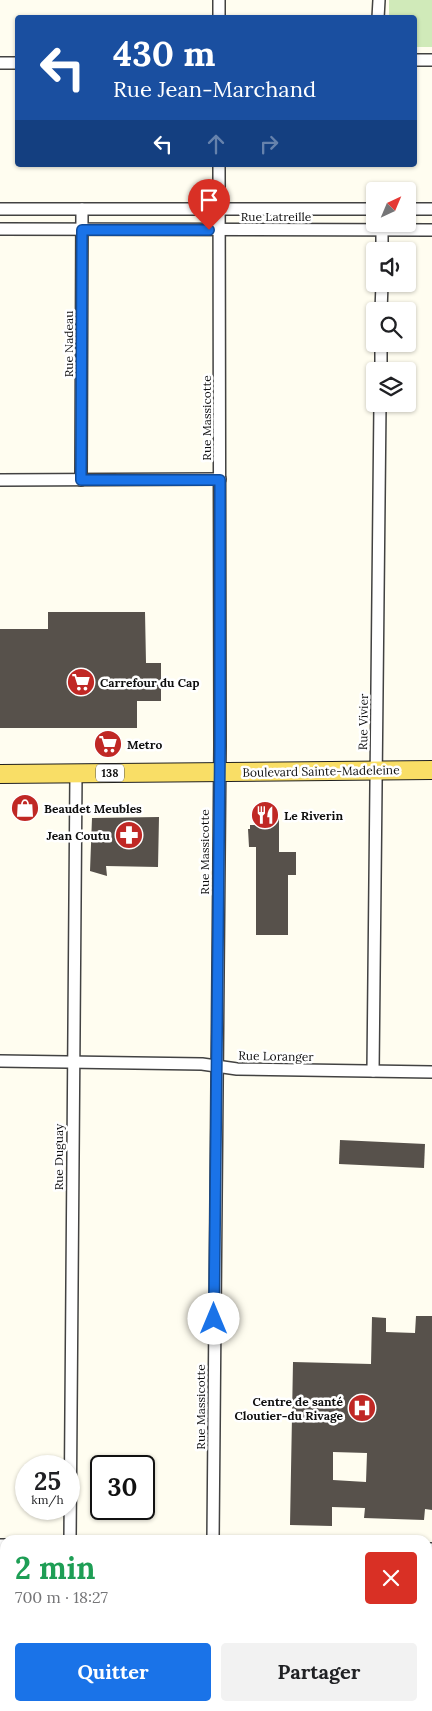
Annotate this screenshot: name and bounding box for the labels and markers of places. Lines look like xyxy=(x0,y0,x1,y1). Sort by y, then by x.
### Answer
pin xyxy=(188,179,230,230)
supermarket icon: Carrefour du Cap xyxy=(66,667,96,697)
place label: Carrefour du Cap xyxy=(100,675,199,690)
supermarket icon: Metro xyxy=(93,729,123,759)
place label: Metro xyxy=(127,737,162,752)
shop icon: Beaudet Meubles xyxy=(10,793,40,823)
restaurant icon: Le Riverin xyxy=(250,800,280,830)
place label: Beaudet Meubles xyxy=(44,801,142,816)
place label: Le Riverin xyxy=(284,808,343,823)
pharmacy icon: Jean Coutu xyxy=(114,820,144,850)
place label: Jean Coutu xyxy=(47,828,111,843)
hospital icon: Centre de santé Cloutier-du Rivage xyxy=(347,1393,377,1423)
place label: Centre de santé Cloutier-du Rivage xyxy=(235,1394,344,1423)

